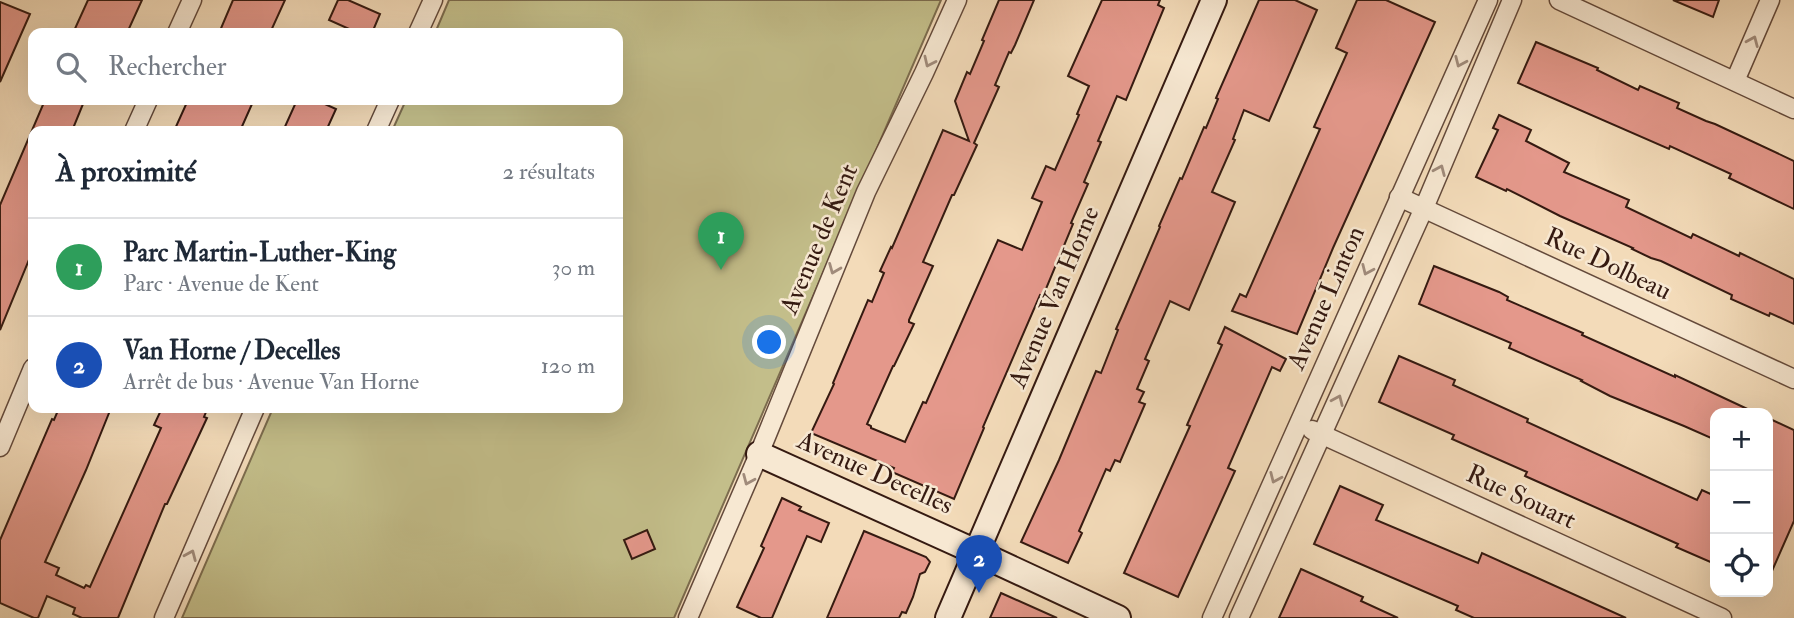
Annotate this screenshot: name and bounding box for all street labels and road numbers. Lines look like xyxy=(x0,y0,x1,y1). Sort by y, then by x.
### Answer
street label: Avenue de Kent xyxy=(773,159,865,320)
street label: Avenue Van Horne xyxy=(1001,201,1107,393)
street label: Avenue Linton xyxy=(1280,221,1372,376)
street label: Rue Dolbeau xyxy=(1540,221,1676,307)
street label: Avenue Decelles xyxy=(791,424,958,522)
street label: Rue Souart xyxy=(1461,458,1581,536)

